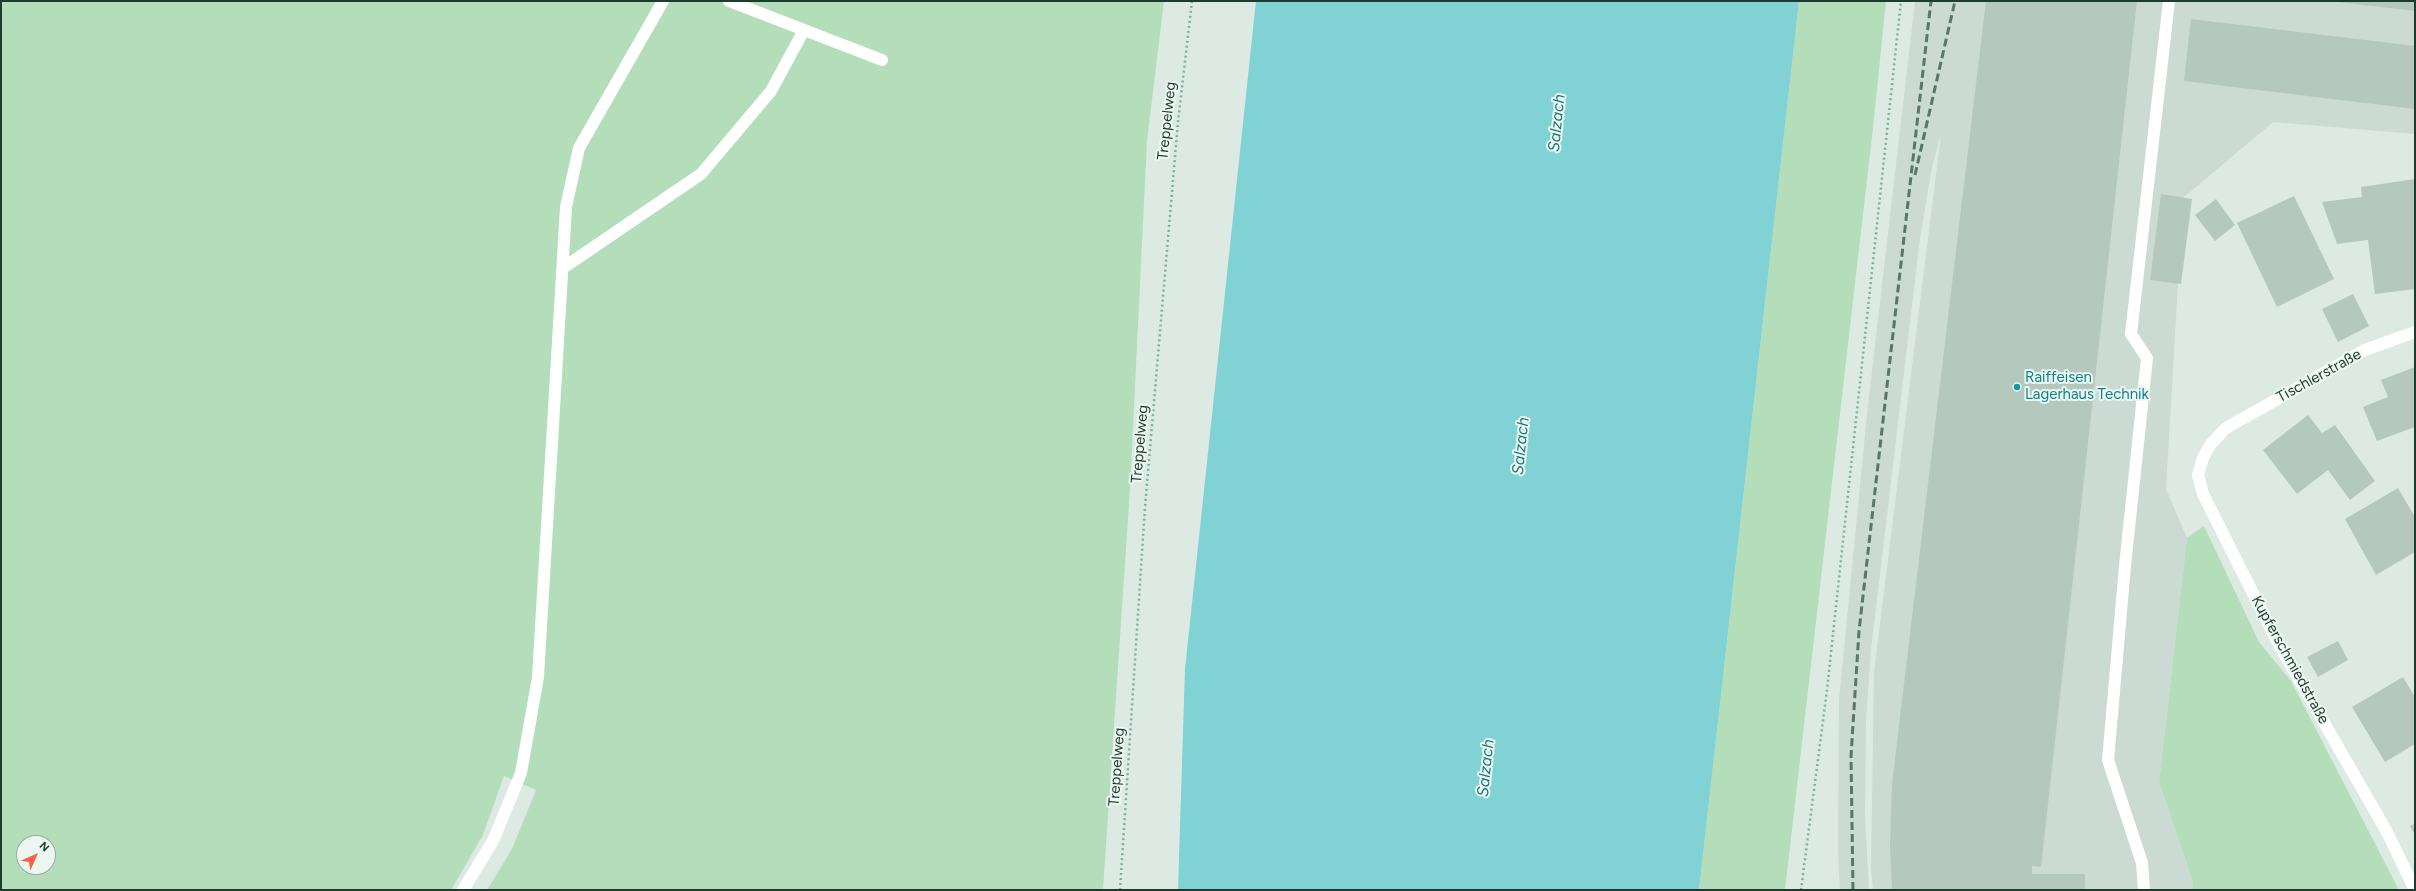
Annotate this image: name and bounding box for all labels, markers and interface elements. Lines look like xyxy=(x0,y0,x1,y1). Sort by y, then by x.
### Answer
street label: Treppelweg xyxy=(1154,81,1180,161)
water label: Salzach xyxy=(1544,93,1570,153)
street label: Tischlerstraße xyxy=(2274,345,2364,407)
place label: Raiffeisen Lagerhaus Technik xyxy=(2025,369,2149,404)
marker: Raiffeisen Lagerhaus Technik xyxy=(2012,382,2022,392)
street label: Treppelweg xyxy=(1128,404,1152,484)
water label: Salzach xyxy=(1508,416,1534,476)
street label: Kupferschmiedstraße xyxy=(2247,593,2333,727)
street label: Treppelweg xyxy=(1105,727,1129,807)
water label: Salzach xyxy=(1473,738,1499,798)
north arrow xyxy=(16,835,56,875)
text: N xyxy=(37,839,52,854)

